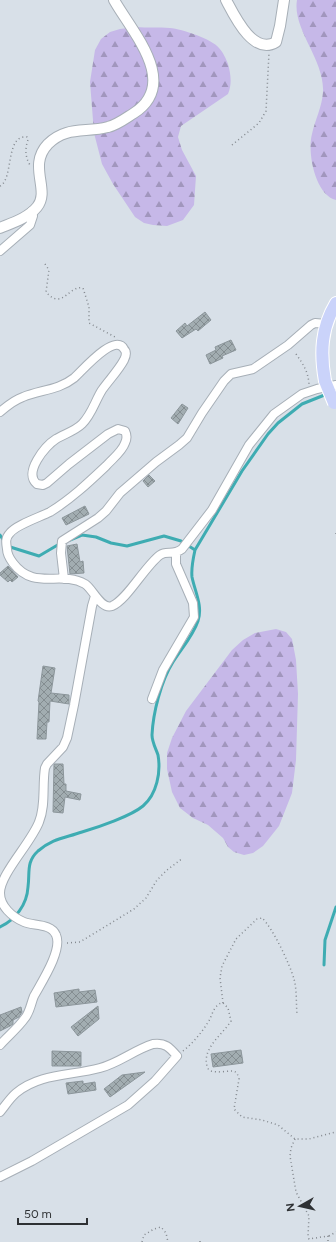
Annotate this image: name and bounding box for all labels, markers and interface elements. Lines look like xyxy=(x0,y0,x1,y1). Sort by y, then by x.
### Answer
north arrow xyxy=(280,1186,320,1226)
scale bar xyxy=(18,1200,87,1226)
text: N xyxy=(284,1202,298,1212)
text: 50 m xyxy=(24,1207,52,1221)

